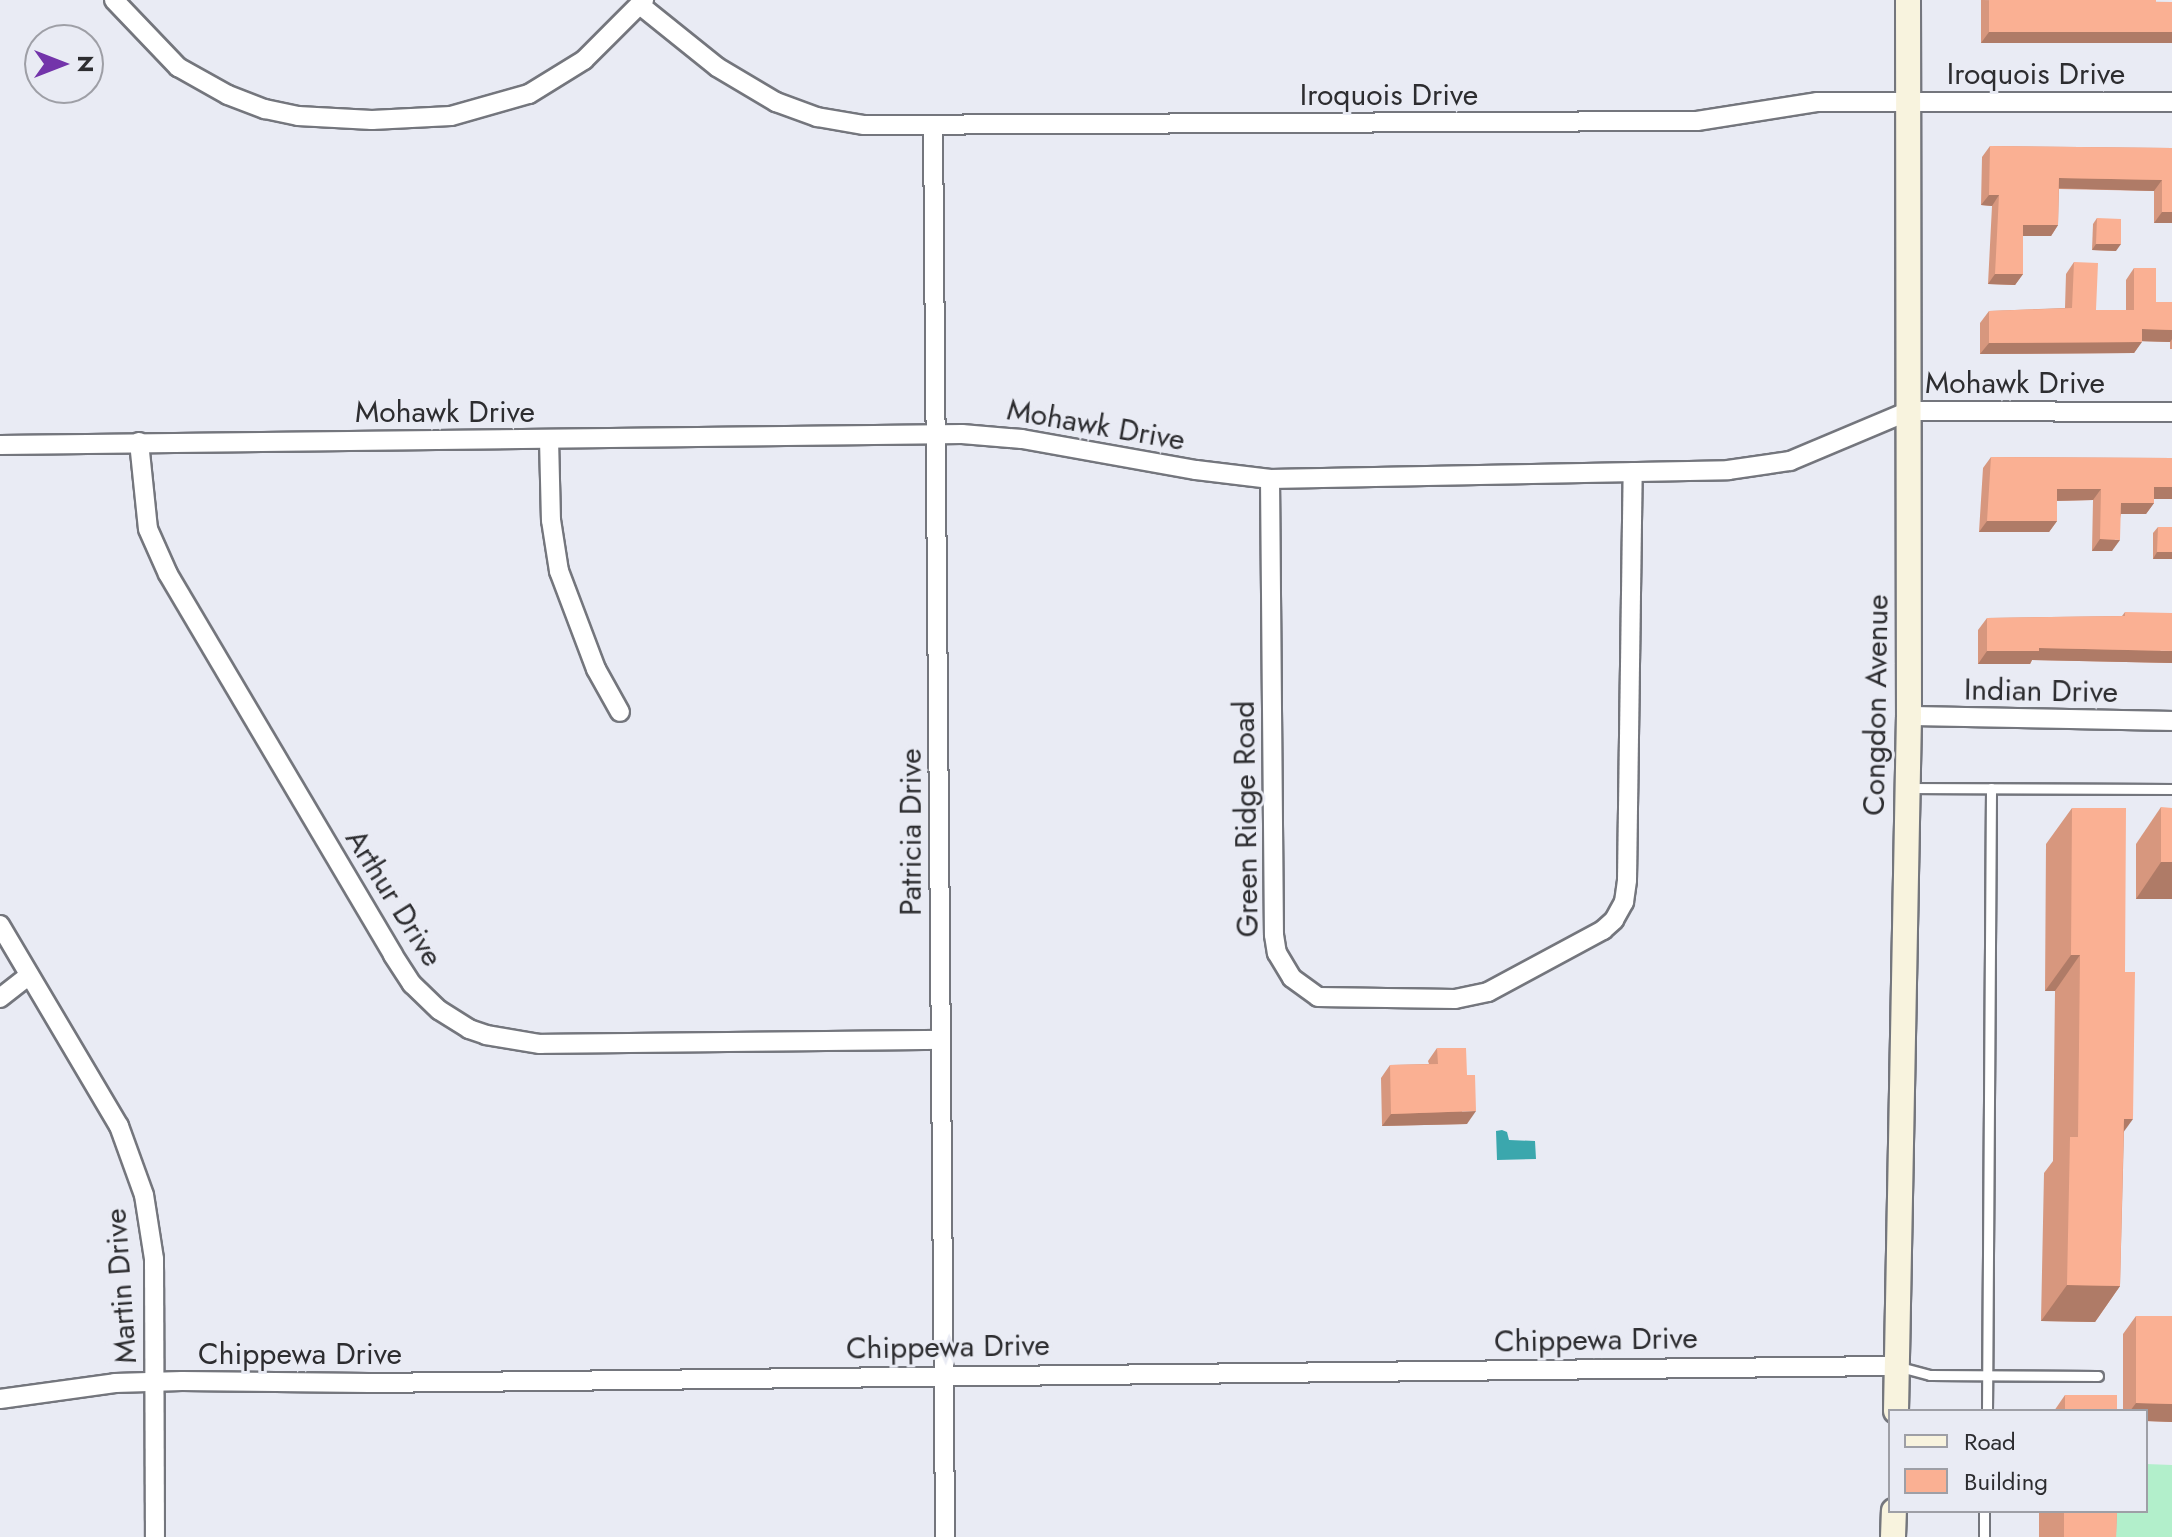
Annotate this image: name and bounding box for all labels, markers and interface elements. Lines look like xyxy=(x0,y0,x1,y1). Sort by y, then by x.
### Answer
north arrow xyxy=(24,24,104,104)
text: N xyxy=(70,55,102,73)
street label: Iroquois Drive xyxy=(1947,56,2125,92)
street label: Iroquois Drive xyxy=(1300,77,1478,113)
street label: Mohawk Drive xyxy=(1925,365,2105,401)
street label: Mohawk Drive xyxy=(1004,392,1188,458)
street label: Mohawk Drive xyxy=(355,394,535,430)
street label: Congdon Avenue xyxy=(1856,594,1896,816)
street label: Indian Drive xyxy=(1964,672,2118,710)
street label: Green Ridge Road xyxy=(1226,700,1266,938)
street label: Patricia Drive xyxy=(893,748,929,916)
street label: Arthur Drive xyxy=(338,823,450,973)
street label: Martin Drive xyxy=(98,1207,144,1365)
street label: Chippewa Drive xyxy=(1494,1320,1698,1360)
street label: Chippewa Drive xyxy=(846,1327,1050,1367)
street label: Chippewa Drive xyxy=(198,1336,402,1372)
legend xyxy=(1888,1409,2148,1513)
text: Road xyxy=(1964,1424,2016,1459)
text: Building xyxy=(1964,1464,2048,1499)

